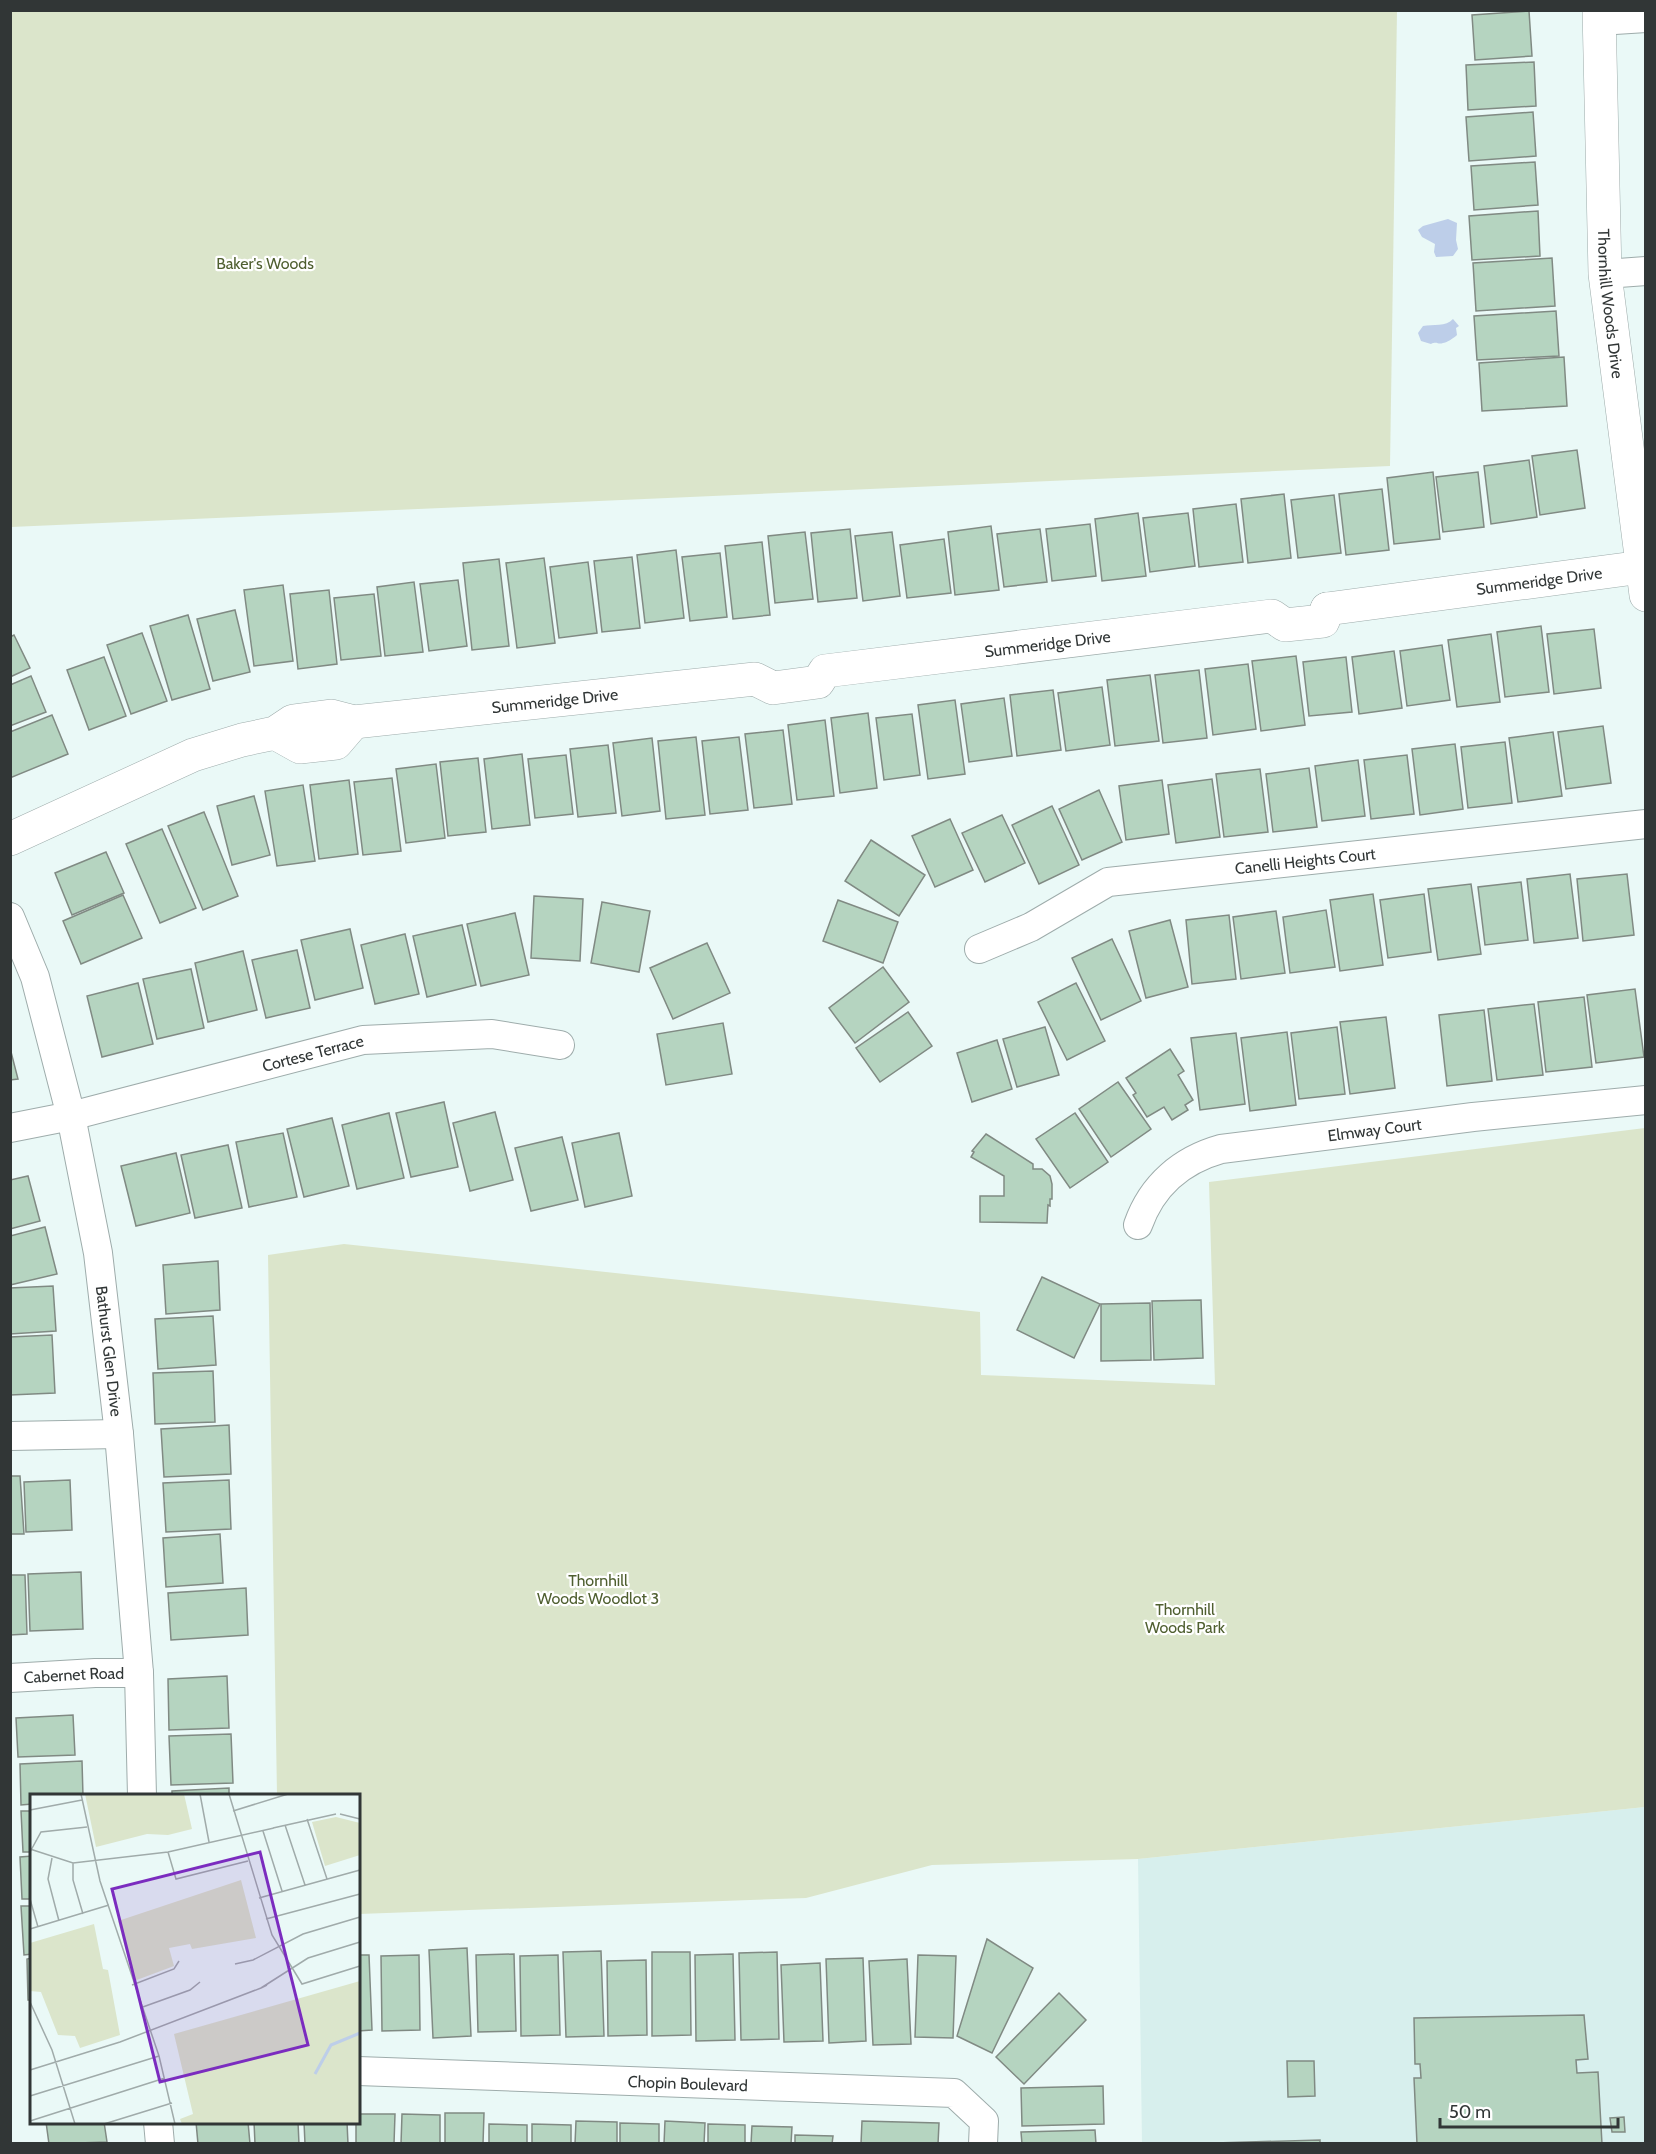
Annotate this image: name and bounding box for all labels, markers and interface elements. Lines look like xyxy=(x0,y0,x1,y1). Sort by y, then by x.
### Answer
street label: Thornhill Woods Drive xyxy=(1594,229,1628,379)
park label: Baker's Woods xyxy=(216,254,314,273)
street label: Summeridge Drive xyxy=(1475,563,1603,599)
street label: Summeridge Drive xyxy=(983,626,1112,661)
street label: Summeridge Drive xyxy=(491,684,619,717)
street label: Canelli Heights Court xyxy=(1234,844,1377,878)
street label: Cortese Terrace xyxy=(260,1031,365,1075)
street label: Elmway Court xyxy=(1326,1114,1423,1145)
street label: Bathurst Glen Drive xyxy=(92,1285,126,1417)
park label: Thornhill Woods Woodlot 3 xyxy=(537,1571,659,1608)
park label: Thornhill Woods Park xyxy=(1145,1600,1226,1637)
street label: Cabernet Road xyxy=(23,1663,124,1687)
inset map xyxy=(30,1794,360,2124)
street label: Chopin Boulevard xyxy=(627,2071,748,2095)
scale bar xyxy=(1440,2091,1618,2129)
text: 50 m xyxy=(1449,2101,1491,2123)

